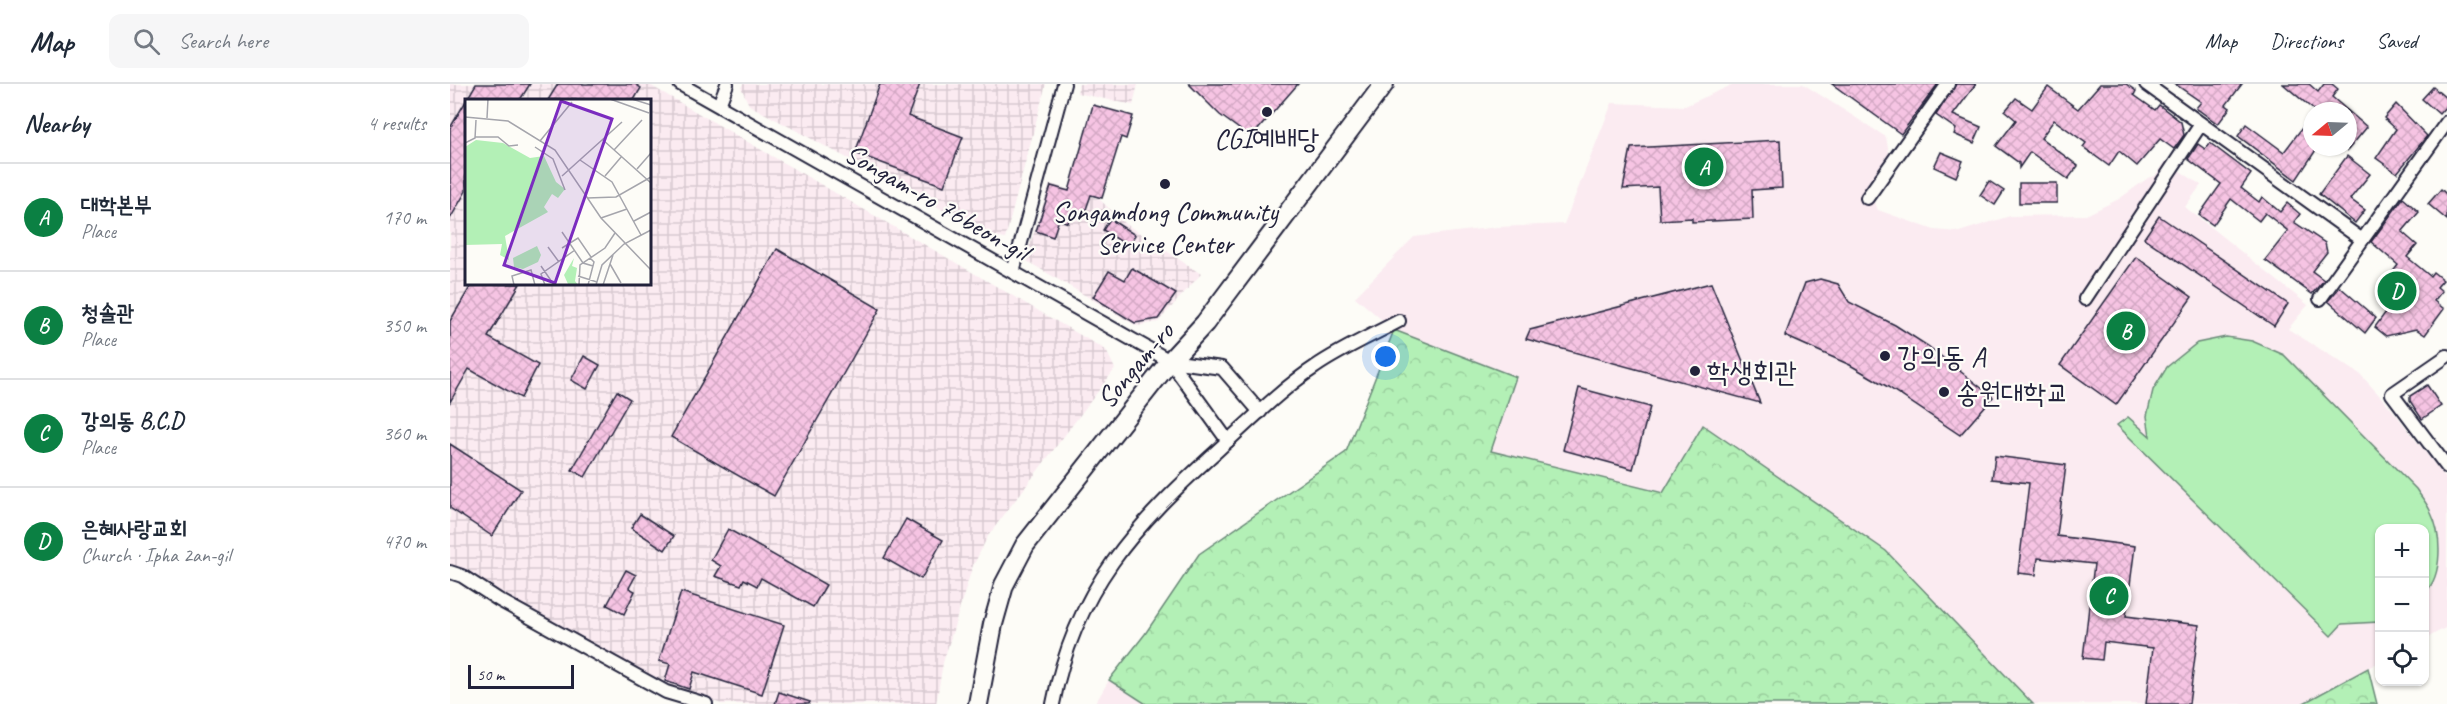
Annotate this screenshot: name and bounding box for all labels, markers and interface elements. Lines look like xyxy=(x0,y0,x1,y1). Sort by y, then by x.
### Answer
search box xyxy=(109,14,529,68)
text: Map xyxy=(30,24,73,59)
icon: search xyxy=(130,25,163,58)
text: Search here xyxy=(178,27,268,55)
text: Map xyxy=(2205,28,2237,54)
text: Directions xyxy=(2270,28,2343,54)
text: Saved xyxy=(2376,28,2417,54)
inset map xyxy=(465,99,651,285)
north arrow xyxy=(2303,102,2357,156)
marker: CGI예배당 xyxy=(1260,105,1274,119)
text: Nearby xyxy=(24,107,89,140)
text: 4 results xyxy=(367,111,426,136)
place label: CGI예배당 xyxy=(1214,121,1320,156)
street label: Songam-ro 76beon-gil xyxy=(839,135,1040,271)
pin: A xyxy=(1684,144,1724,190)
marker: Songamdong Community Service Center xyxy=(1158,177,1172,191)
text: 대학본부 xyxy=(81,191,152,219)
place label: Songamdong Community Service Center xyxy=(1052,194,1280,261)
text: A xyxy=(38,205,49,230)
text: 170 m xyxy=(383,205,426,230)
text: Place xyxy=(81,219,116,244)
pin: D xyxy=(2378,268,2416,314)
text: 청솔관 xyxy=(81,299,134,327)
pin: B xyxy=(2106,308,2146,354)
text: B xyxy=(38,313,49,338)
text: 350 m xyxy=(383,313,426,338)
street label: Songam-ro xyxy=(1089,313,1182,415)
text: Place xyxy=(81,327,116,352)
place label: 강의동 A xyxy=(1897,339,1987,374)
your location xyxy=(1371,342,1400,371)
marker: 강의동 A xyxy=(1878,349,1892,363)
place label: 학생회관 xyxy=(1707,354,1797,389)
marker: 학생회관 xyxy=(1688,364,1702,378)
place label: 송원대학교 xyxy=(1956,375,2069,410)
marker: 송원대학교 xyxy=(1937,385,1951,399)
text: 강의동 B,C,D xyxy=(81,407,183,435)
text: C xyxy=(39,421,48,446)
text: 360 m xyxy=(383,421,426,446)
text: Place xyxy=(81,435,116,460)
text: 은혜사랑교회 xyxy=(81,515,187,543)
map controls xyxy=(2375,524,2429,686)
button: + xyxy=(2375,524,2429,578)
text: D xyxy=(38,529,49,554)
text: 470 m xyxy=(383,529,426,554)
text: Church · Ipha 2an-gil xyxy=(81,543,231,568)
pin: C xyxy=(2090,574,2128,618)
button: − xyxy=(2375,578,2429,632)
button: locate xyxy=(2375,632,2429,686)
scale bar xyxy=(468,662,574,690)
text: 50 m xyxy=(477,665,504,685)

